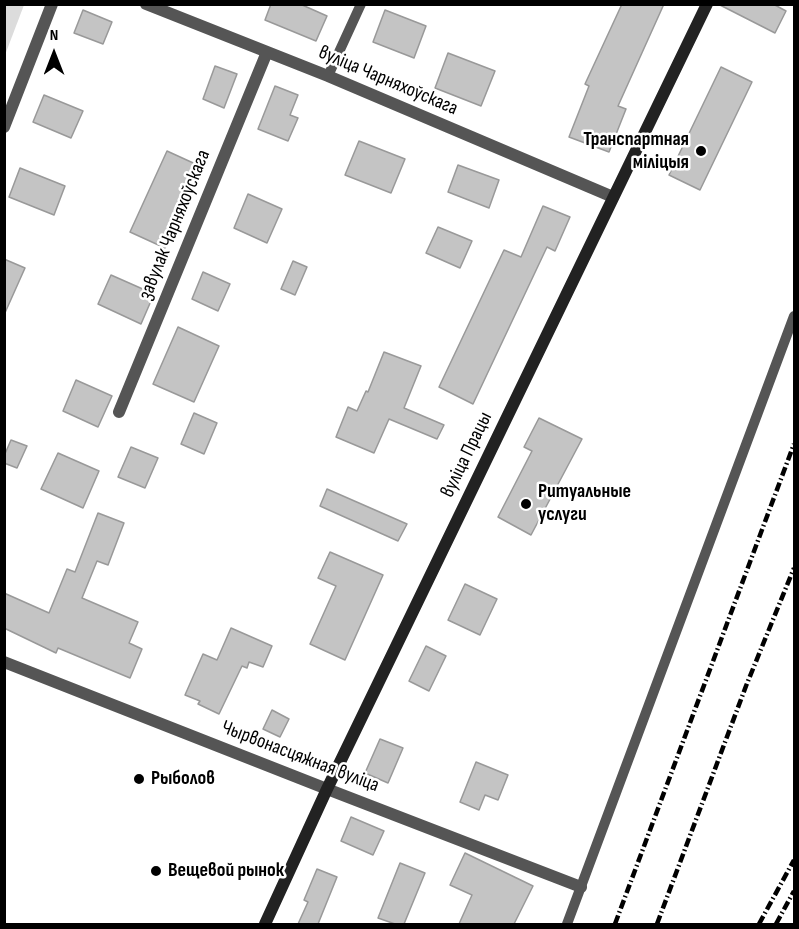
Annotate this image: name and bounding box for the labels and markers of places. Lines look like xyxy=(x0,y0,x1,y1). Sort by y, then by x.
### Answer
place label: Транспартная міліцыя xyxy=(583,128,689,175)
marker: Транспартная міліцыя xyxy=(694,144,708,158)
place label: Ритуальные услуги xyxy=(538,480,631,527)
marker: Ритуальные услуги xyxy=(519,497,533,511)
place label: Рыболов xyxy=(151,767,215,791)
marker: Рыболов xyxy=(132,772,146,786)
place label: Вещевой рынок xyxy=(168,859,284,883)
marker: Вещевой рынок xyxy=(149,864,163,878)

